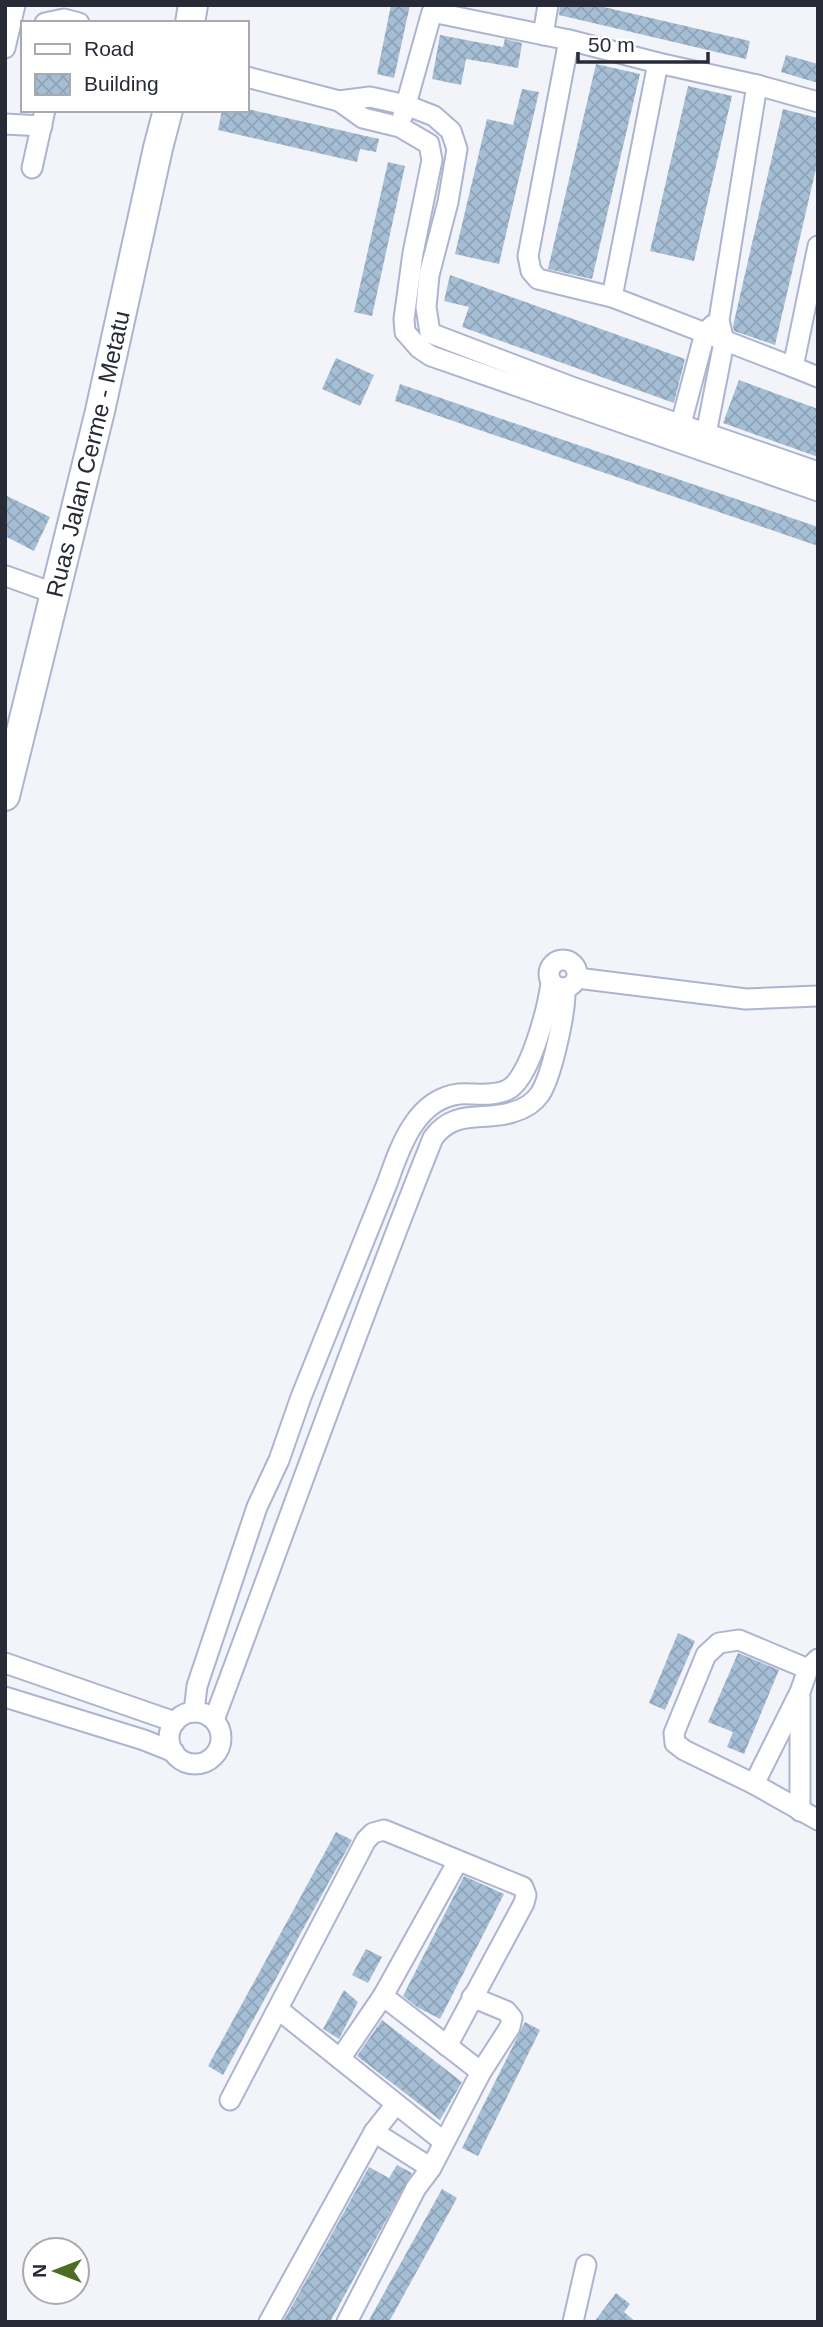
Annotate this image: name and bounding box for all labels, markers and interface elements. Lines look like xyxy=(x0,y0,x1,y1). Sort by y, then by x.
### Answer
legend xyxy=(21,21,248,112)
scale bar xyxy=(578,21,708,65)
text: 50 m xyxy=(588,33,635,56)
text: Road xyxy=(84,37,134,60)
text: Building xyxy=(84,72,159,95)
street label: Ruas Jalan Cerme - Metatu xyxy=(41,308,135,600)
north arrow xyxy=(21,2236,91,2306)
text: N xyxy=(29,2264,50,2278)

